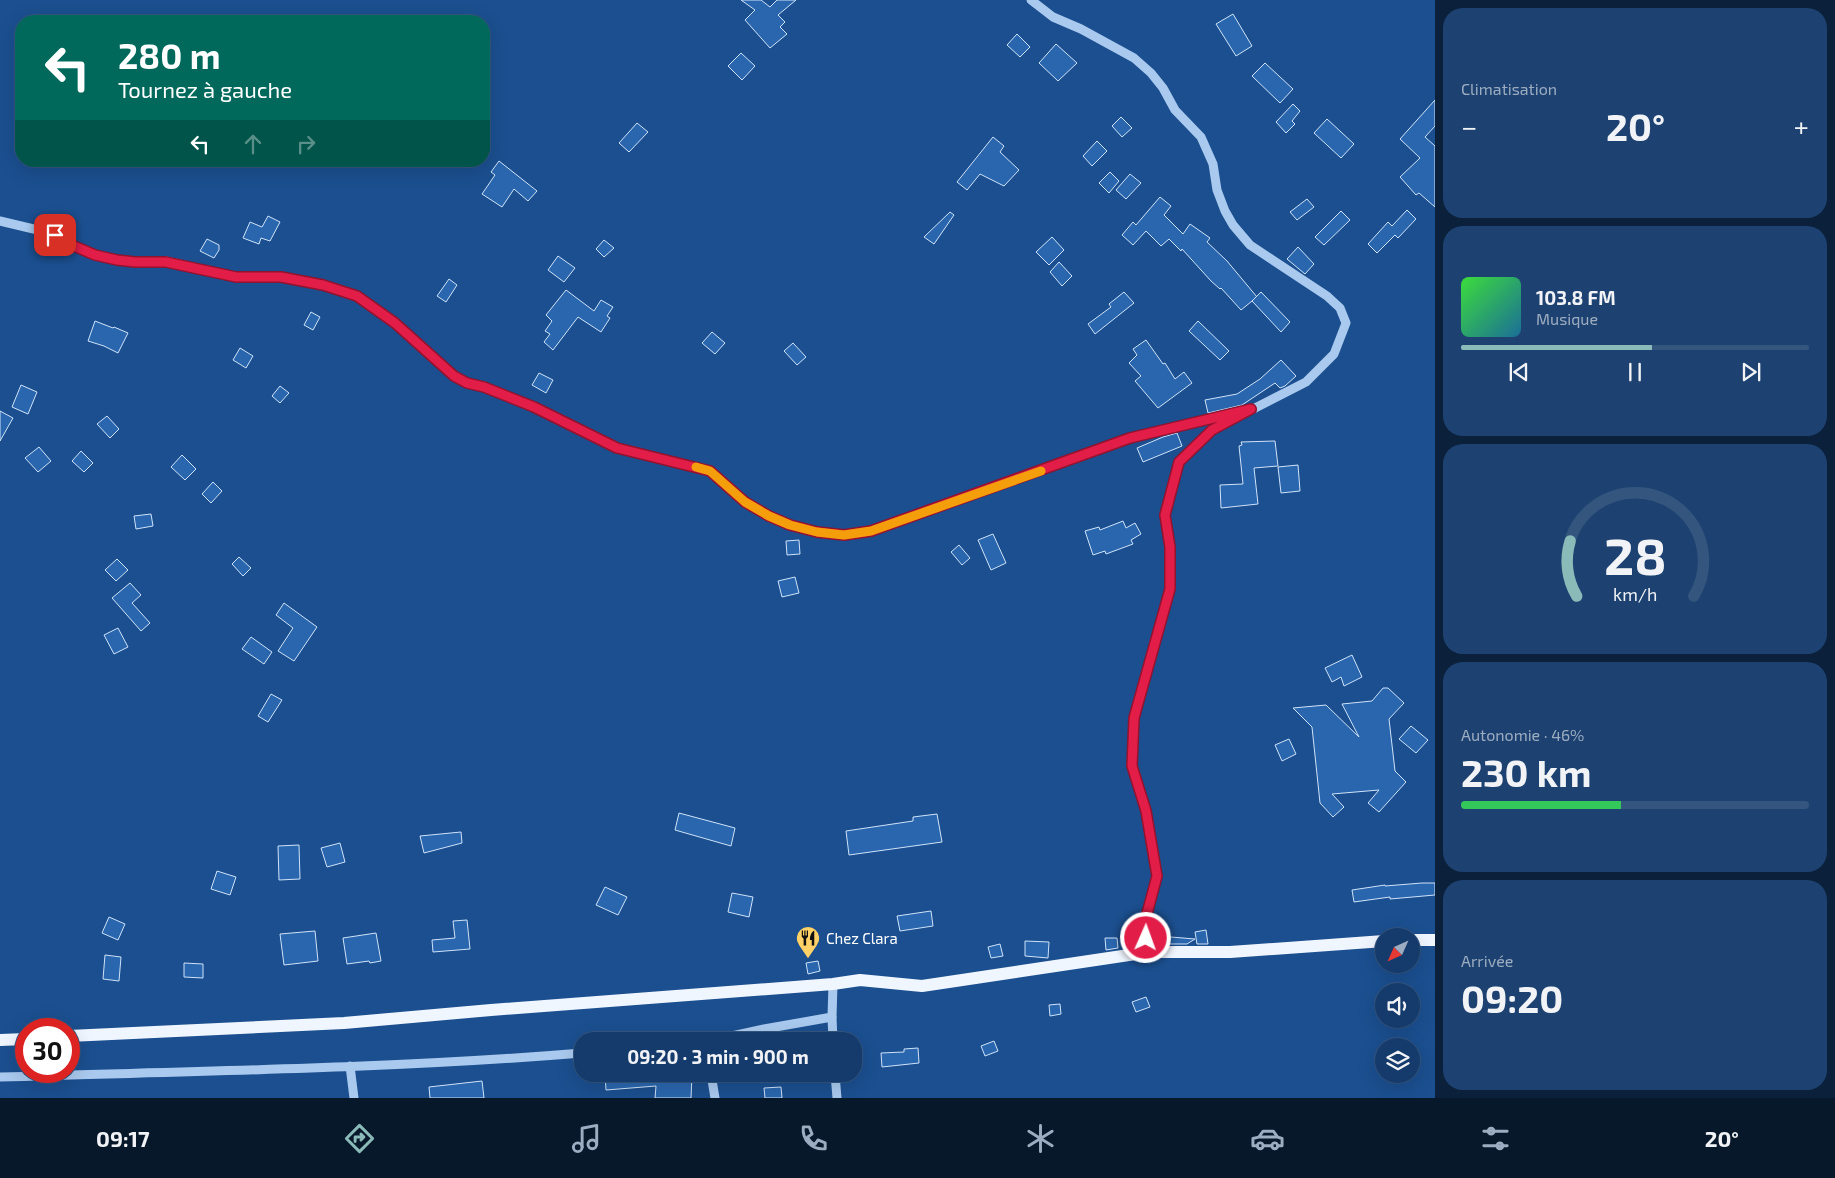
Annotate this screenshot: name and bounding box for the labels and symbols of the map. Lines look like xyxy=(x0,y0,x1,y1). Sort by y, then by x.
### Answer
pin xyxy=(34,214,76,256)
position arrow xyxy=(1119,911,1171,963)
restaurant icon: Chez Clara xyxy=(795,925,821,959)
north arrow xyxy=(1375,928,1420,972)
place label: Chez Clara xyxy=(826,929,898,947)
speed limit sign: 30 xyxy=(15,1018,80,1083)

